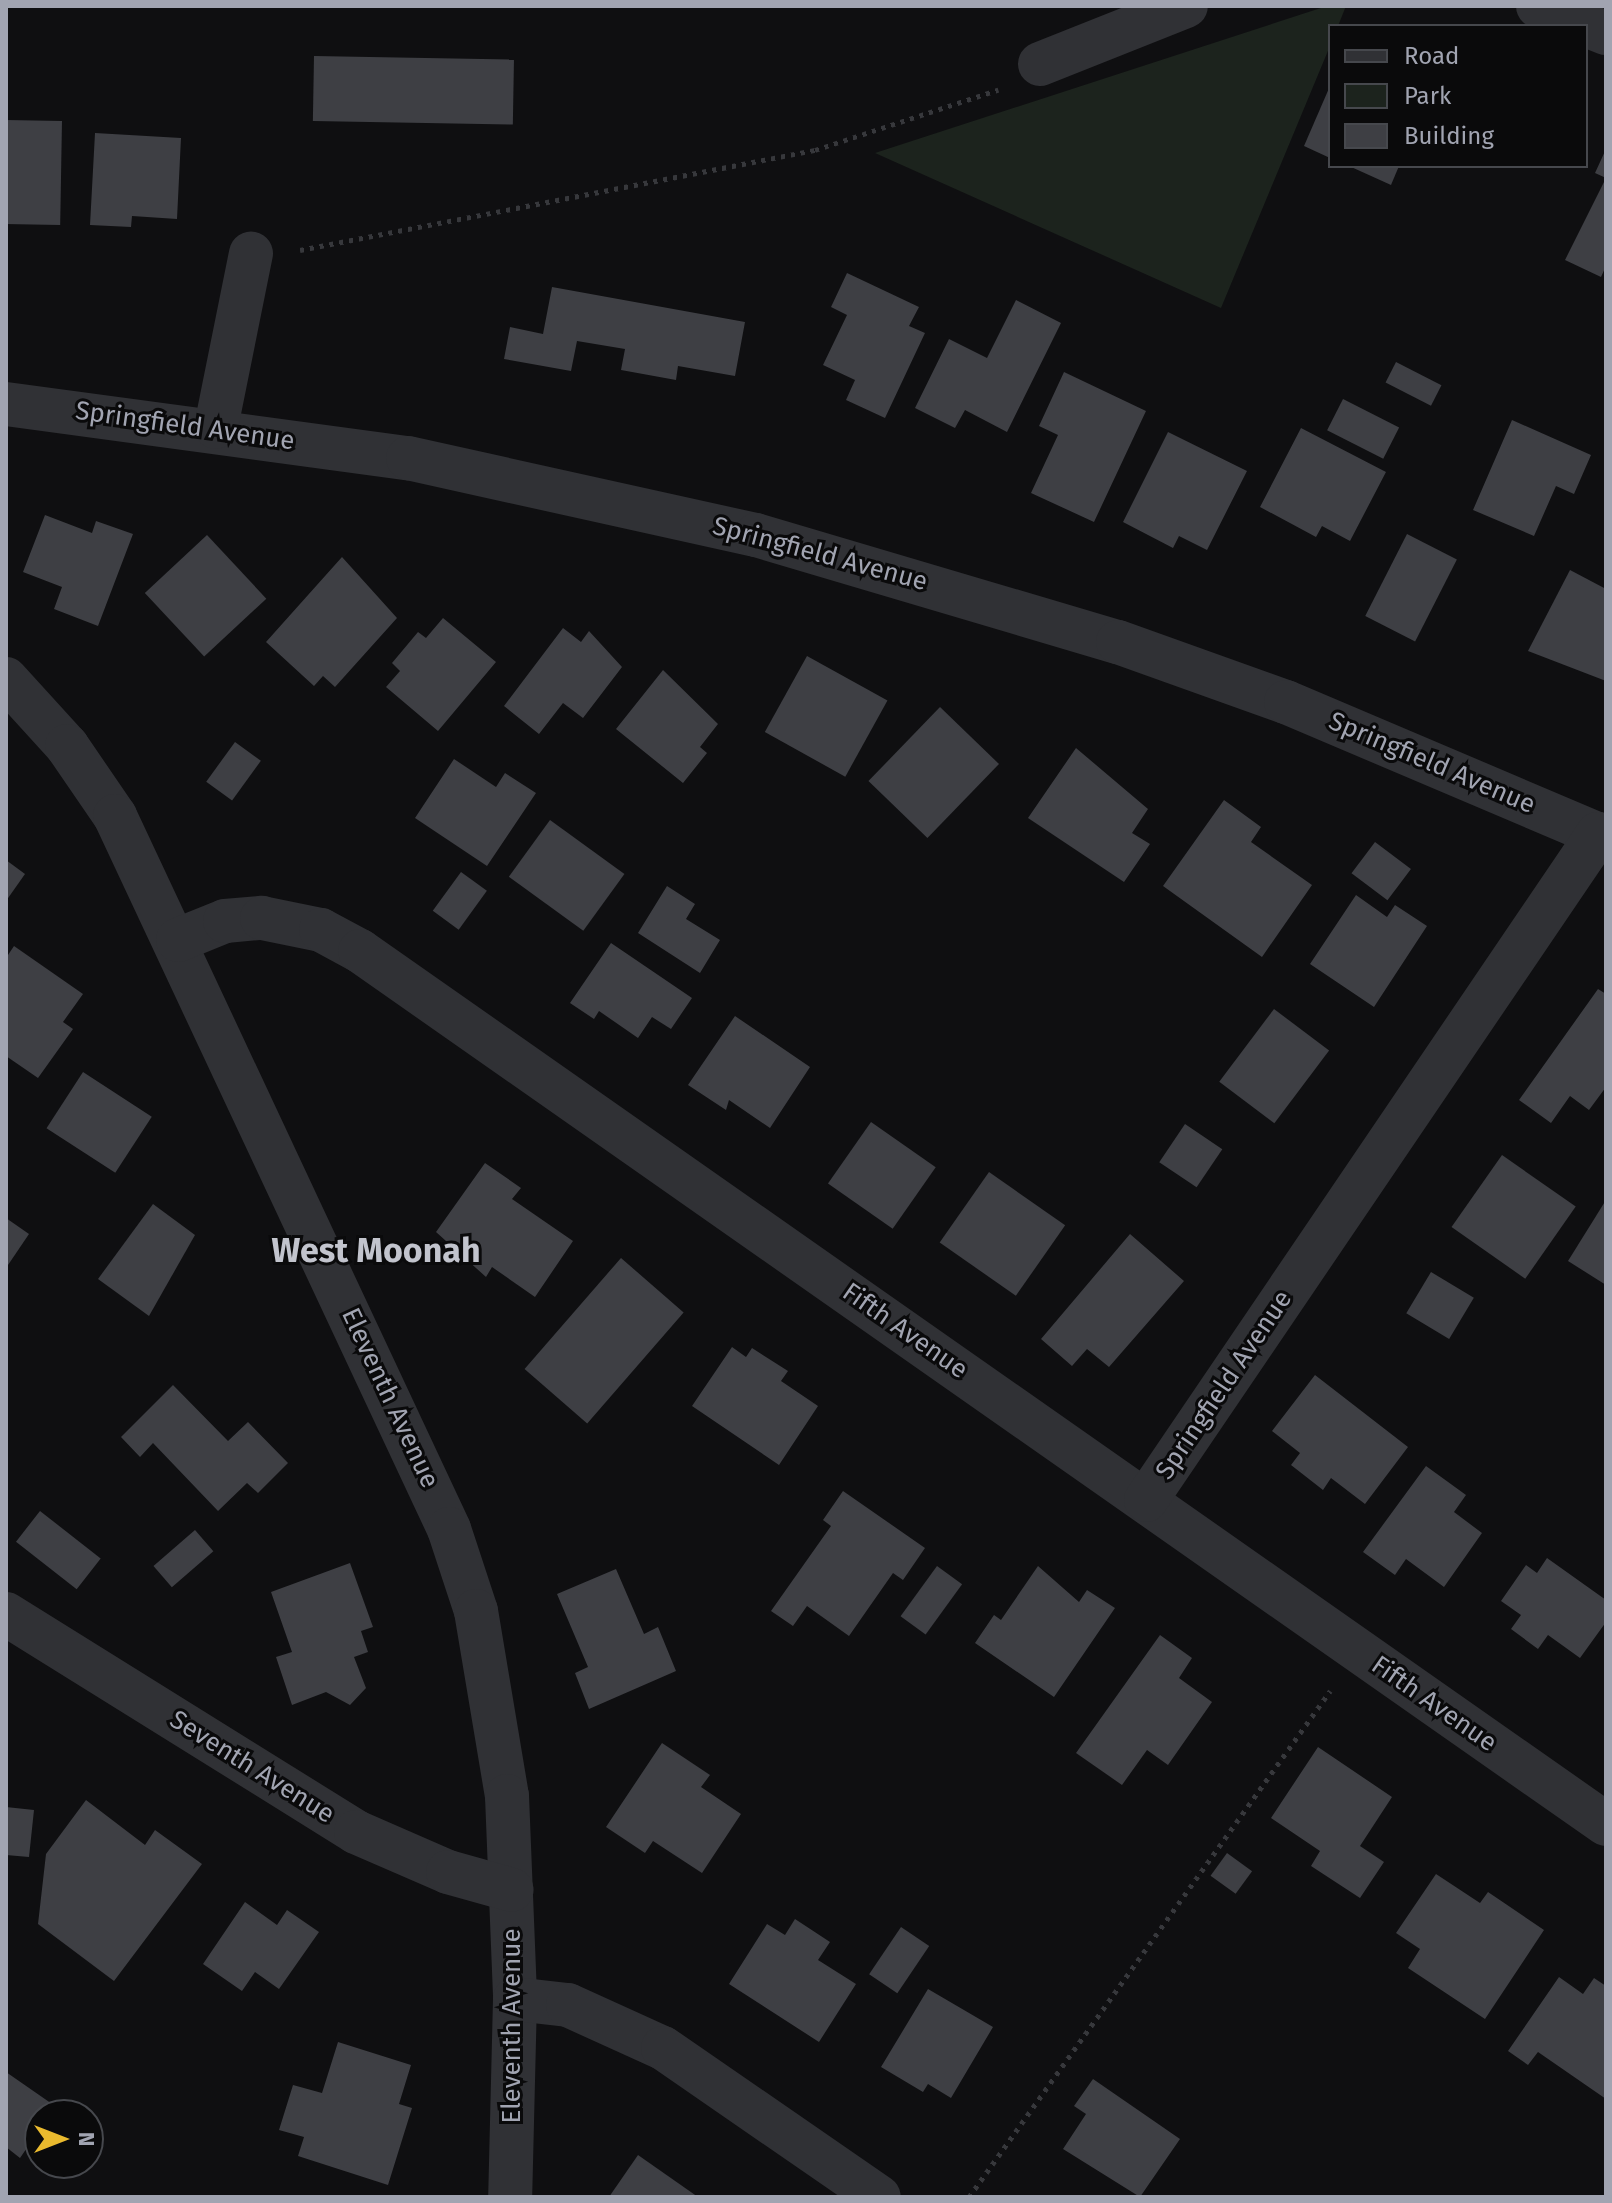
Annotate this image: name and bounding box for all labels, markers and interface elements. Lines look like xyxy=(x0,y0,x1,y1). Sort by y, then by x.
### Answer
legend xyxy=(1328,24,1588,168)
text: Road xyxy=(1404,42,1459,70)
text: Park xyxy=(1404,82,1451,110)
text: Building xyxy=(1404,122,1494,150)
street label: Springfield Avenue xyxy=(73,395,297,457)
street label: Springfield Avenue xyxy=(709,510,931,598)
street label: Springfield Avenue xyxy=(1324,705,1540,821)
district label: West Moonah xyxy=(271,1231,481,1271)
street label: Fifth Avenue xyxy=(836,1276,974,1386)
street label: Springfield Avenue xyxy=(1149,1285,1299,1485)
street label: Eleventh Avenue xyxy=(335,1303,445,1493)
street label: Fifth Avenue xyxy=(1365,1649,1503,1759)
street label: Seventh Avenue xyxy=(164,1704,340,1830)
street label: Eleventh Avenue xyxy=(496,1928,528,2124)
north arrow xyxy=(24,2099,104,2179)
text: N xyxy=(73,2132,100,2146)

